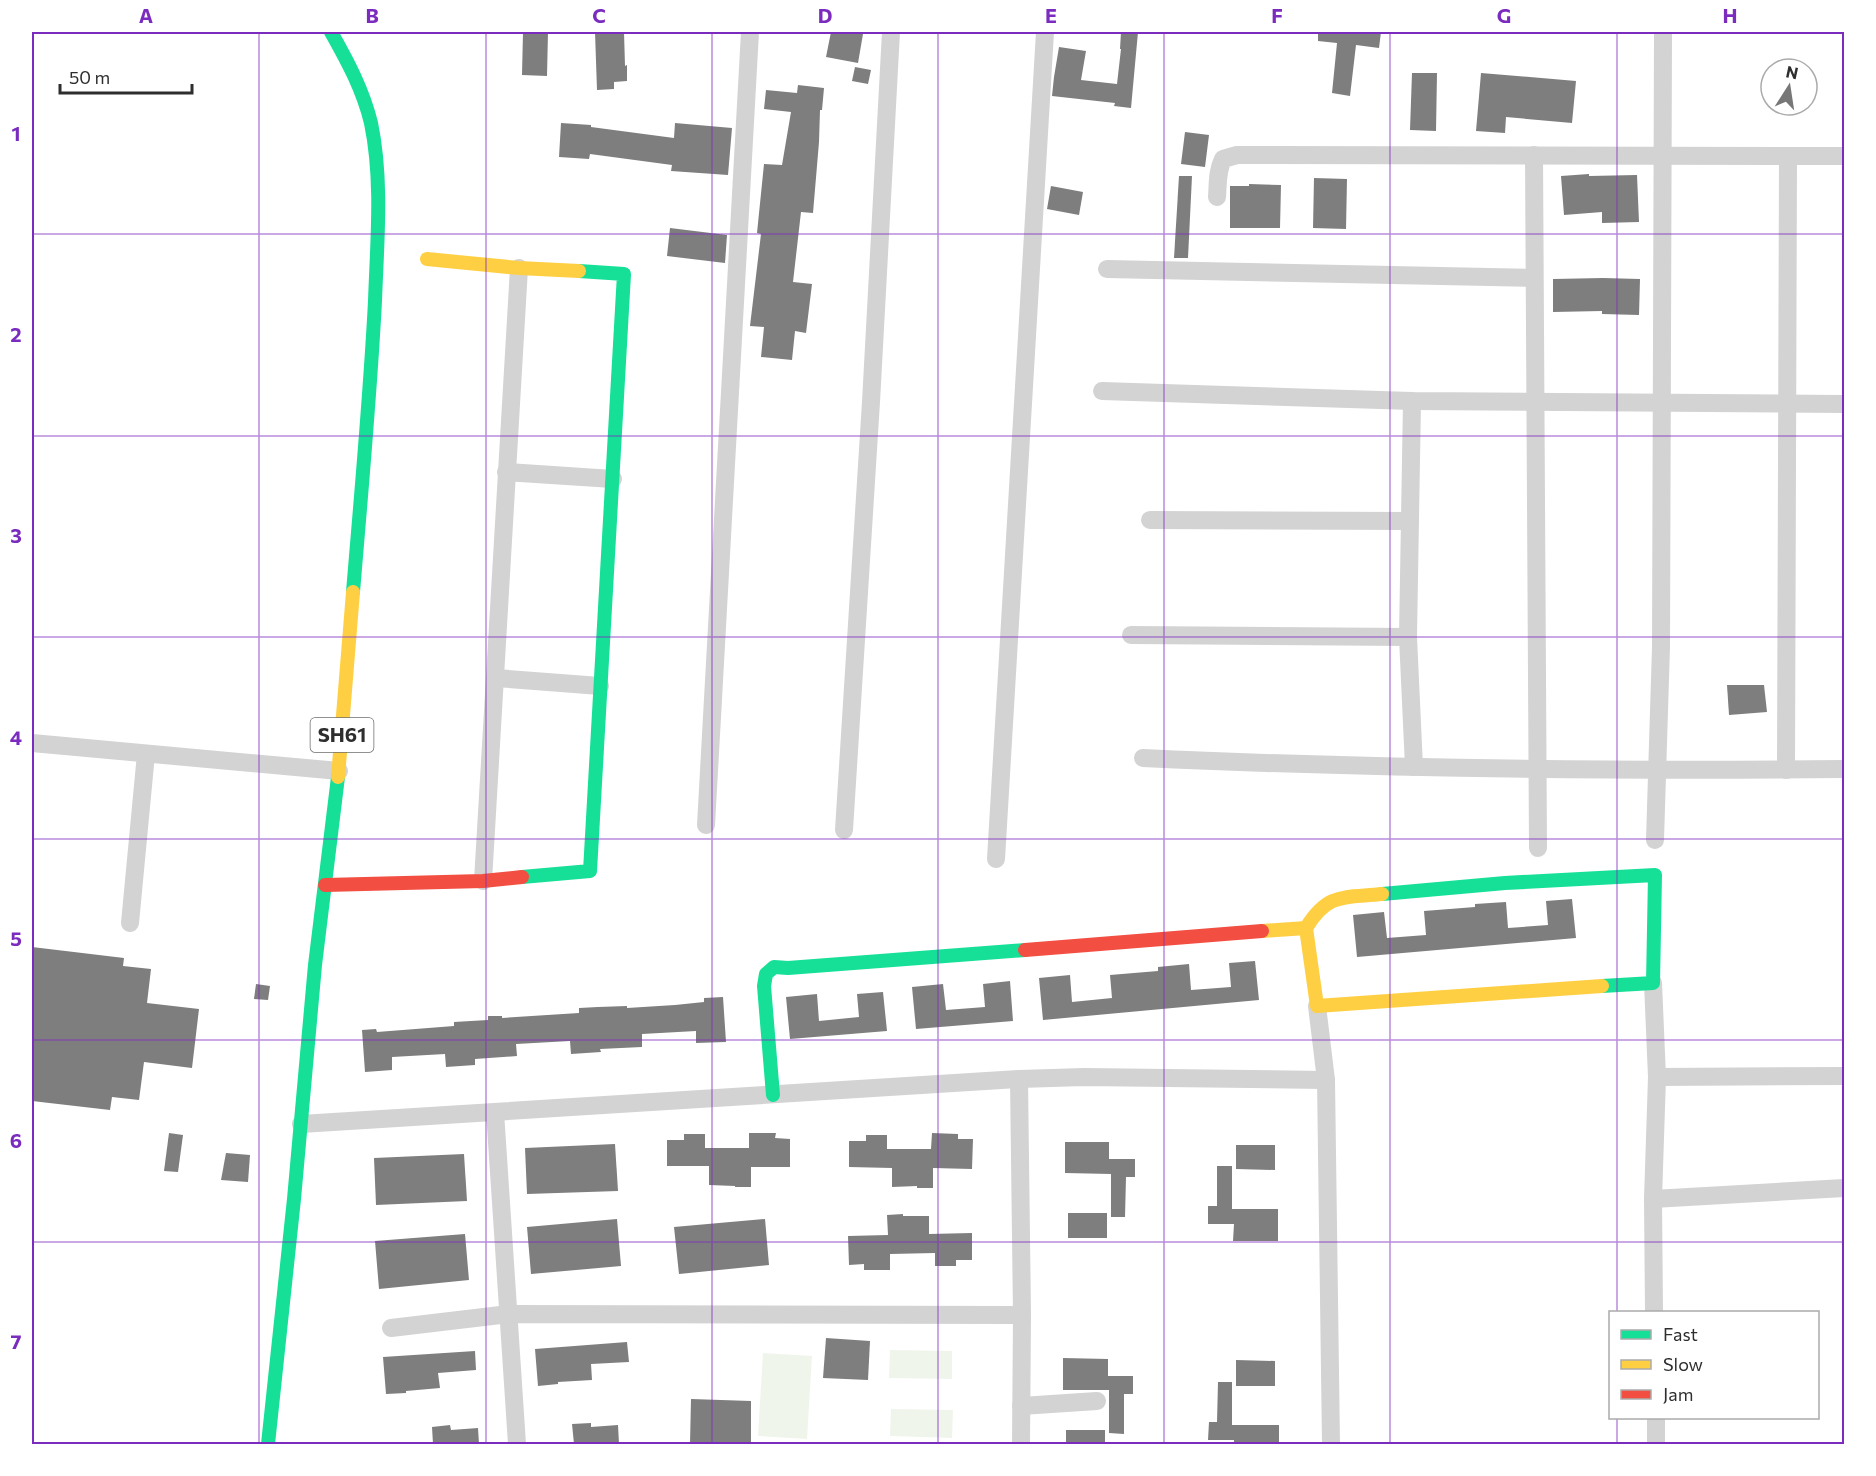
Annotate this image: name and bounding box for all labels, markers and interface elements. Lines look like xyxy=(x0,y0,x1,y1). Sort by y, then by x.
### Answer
text: A xyxy=(139,3,153,27)
text: B xyxy=(365,3,379,27)
text: C xyxy=(592,3,606,27)
text: D xyxy=(818,3,832,27)
text: E xyxy=(1045,3,1057,27)
text: F xyxy=(1271,3,1283,27)
text: G xyxy=(1497,3,1511,27)
text: H xyxy=(1723,3,1738,27)
scale bar xyxy=(60,57,192,95)
north arrow xyxy=(1759,57,1819,117)
text: N xyxy=(1784,61,1800,82)
text: 50 m xyxy=(69,66,110,88)
text: 1 xyxy=(11,121,21,145)
text: 2 xyxy=(10,322,22,346)
text: 3 xyxy=(10,523,22,547)
road number: SH61 xyxy=(310,718,374,752)
text: 4 xyxy=(10,725,22,749)
text: 5 xyxy=(10,926,22,950)
text: 6 xyxy=(10,1128,22,1152)
legend xyxy=(1609,1311,1819,1419)
text: Fast xyxy=(1663,1323,1698,1345)
text: 7 xyxy=(11,1329,22,1353)
text: Slow xyxy=(1663,1353,1703,1375)
text: Jam xyxy=(1663,1383,1693,1405)

